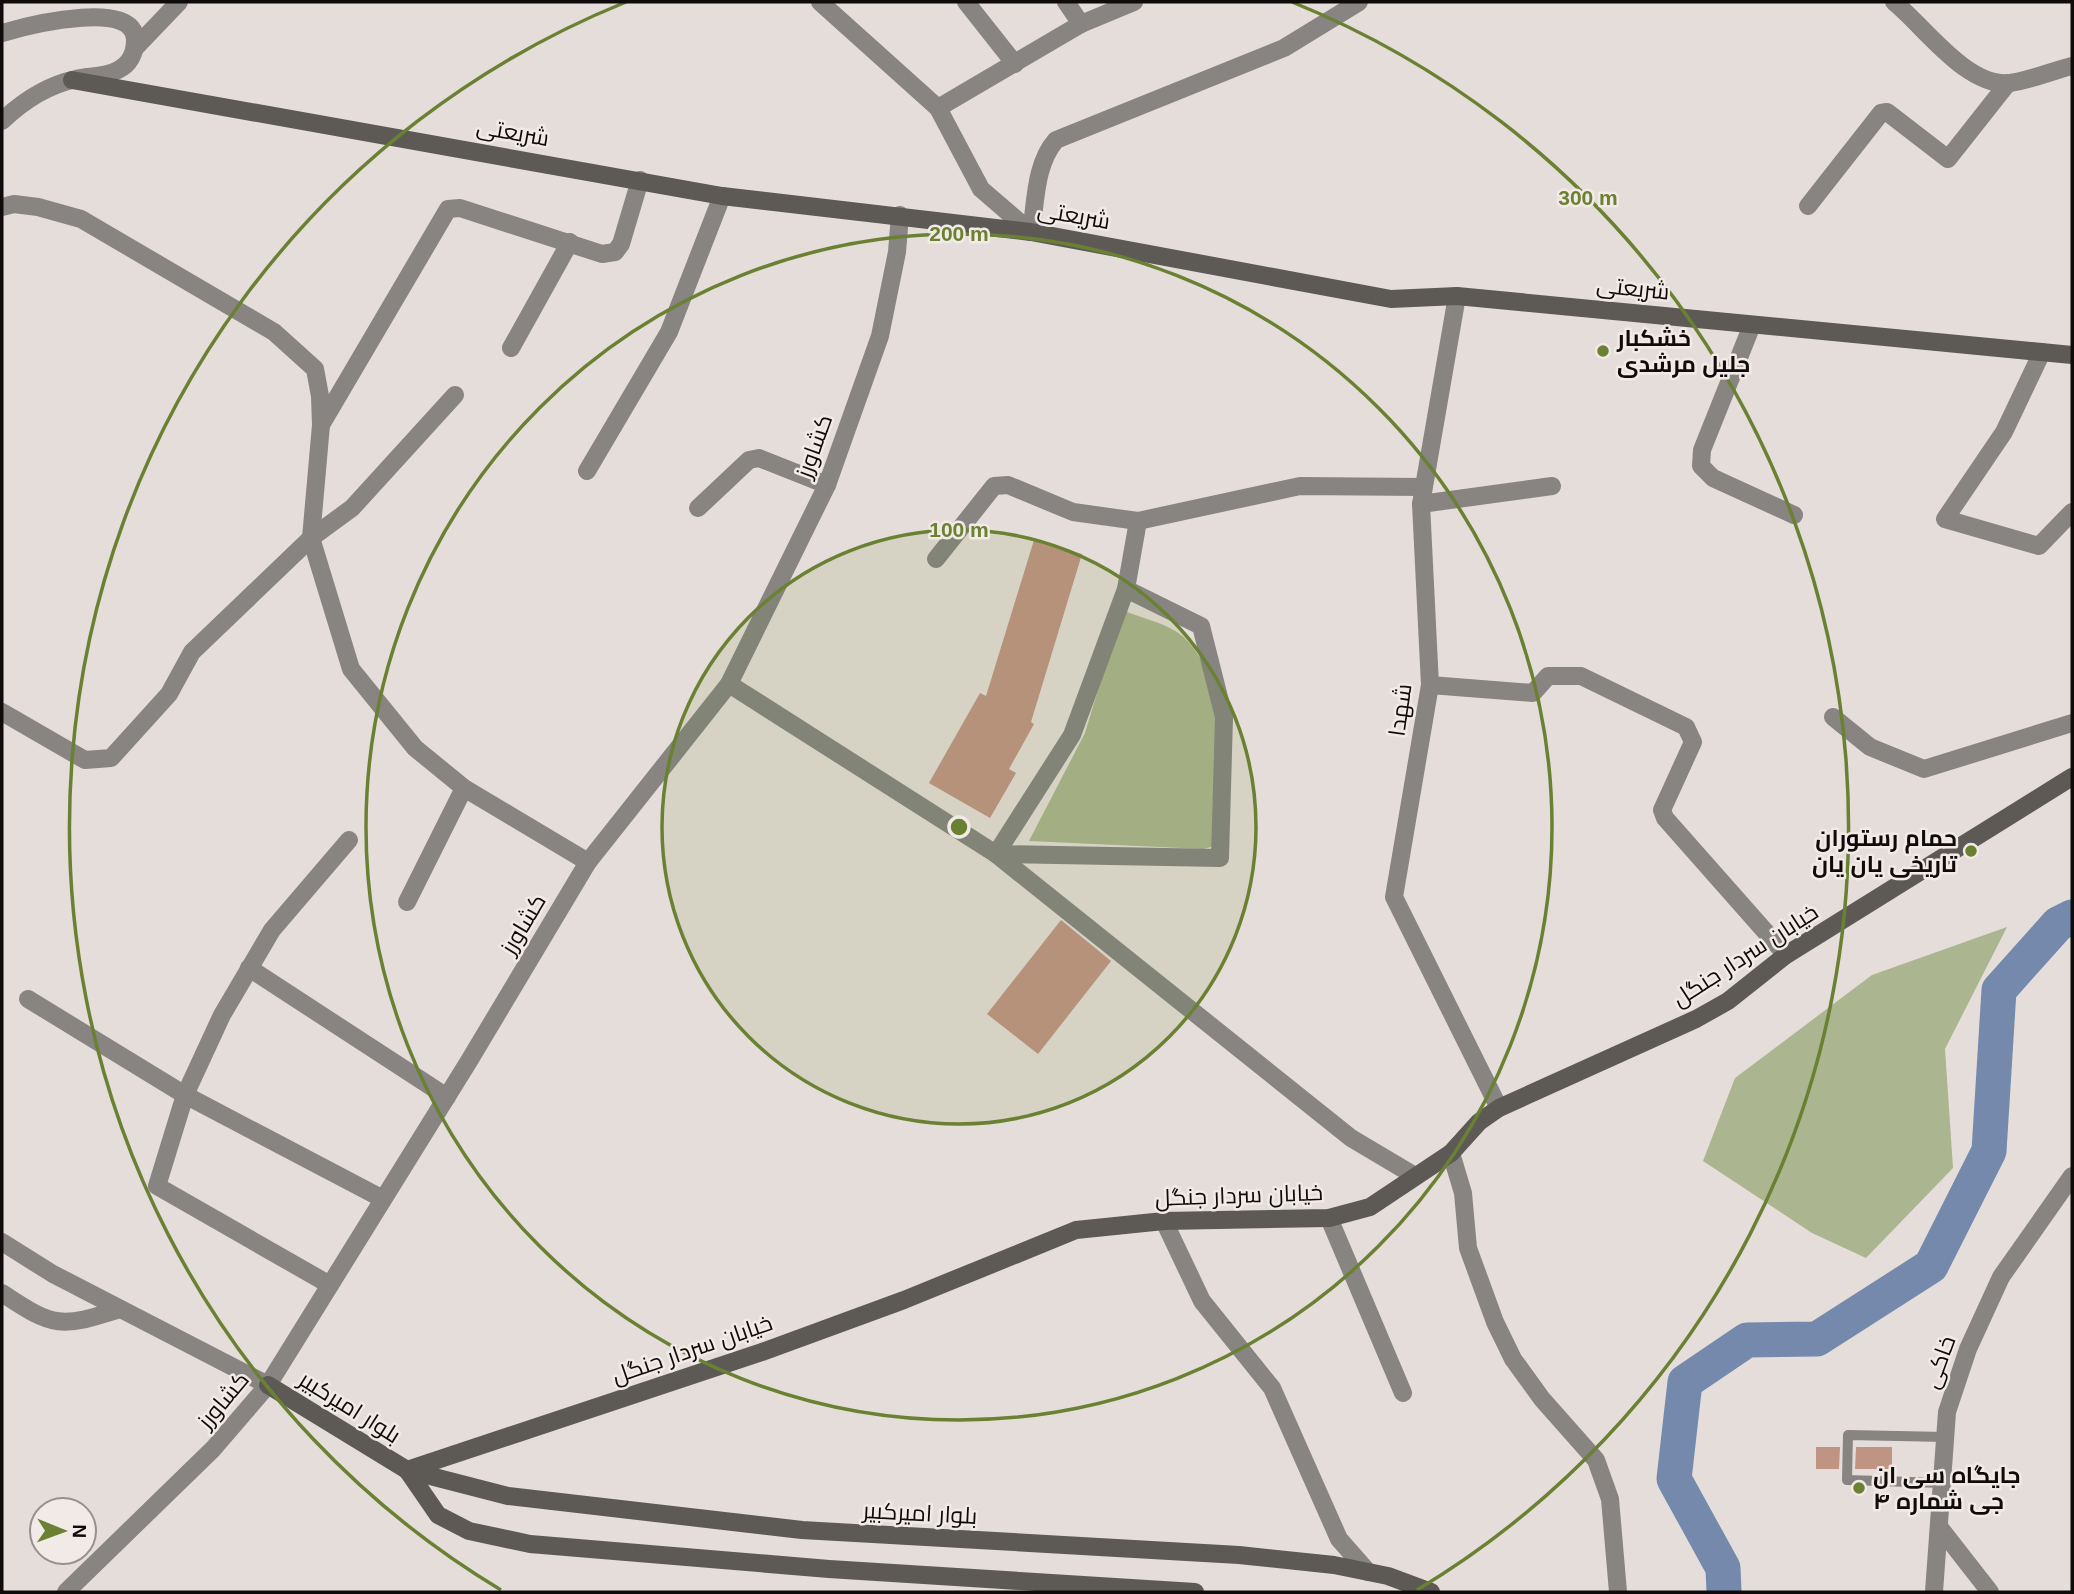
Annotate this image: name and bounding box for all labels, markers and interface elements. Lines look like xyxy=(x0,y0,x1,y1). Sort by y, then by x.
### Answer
street label: شریعتی xyxy=(474,113,551,152)
text: 300 m xyxy=(1558,186,1618,209)
street label: شریعتی xyxy=(1035,196,1112,235)
text: 200 m xyxy=(929,222,989,245)
street label: شریعتی xyxy=(1595,271,1671,306)
place label: خشکبار جلیل مرشدی xyxy=(1616,325,1750,378)
marker: خشکبار جلیل مرشدی xyxy=(1595,343,1611,359)
street label: کشاورز xyxy=(790,411,837,483)
text: 100 m xyxy=(929,518,989,541)
street label: شهدا xyxy=(1383,682,1418,738)
centre of rings xyxy=(947,815,971,839)
place label: حمام رستوران تاریخی یان یان xyxy=(1812,825,1958,878)
marker: حمام رستوران تاریخی یان یان xyxy=(1963,843,1979,859)
street label: کشاورز xyxy=(494,889,551,961)
street label: خیابان سردار جنگل xyxy=(1667,898,1823,1013)
street label: خیابان سردار جنگل xyxy=(1155,1179,1323,1212)
street label: خیابان سردار جنگل xyxy=(608,1309,776,1390)
street label: خاکی xyxy=(1918,1332,1961,1392)
street label: بلوار امیرکبیر xyxy=(293,1365,405,1448)
street label: کشاورز xyxy=(191,1367,254,1435)
place label: جایگاه سی ان جی شماره ۴ xyxy=(1873,1462,2021,1515)
marker: جایگاه سی ان جی شماره ۴ xyxy=(1851,1480,1867,1496)
north arrow xyxy=(28,1496,98,1566)
street label: بلوار امیرکبیر xyxy=(860,1497,978,1529)
text: N xyxy=(69,1524,90,1538)

